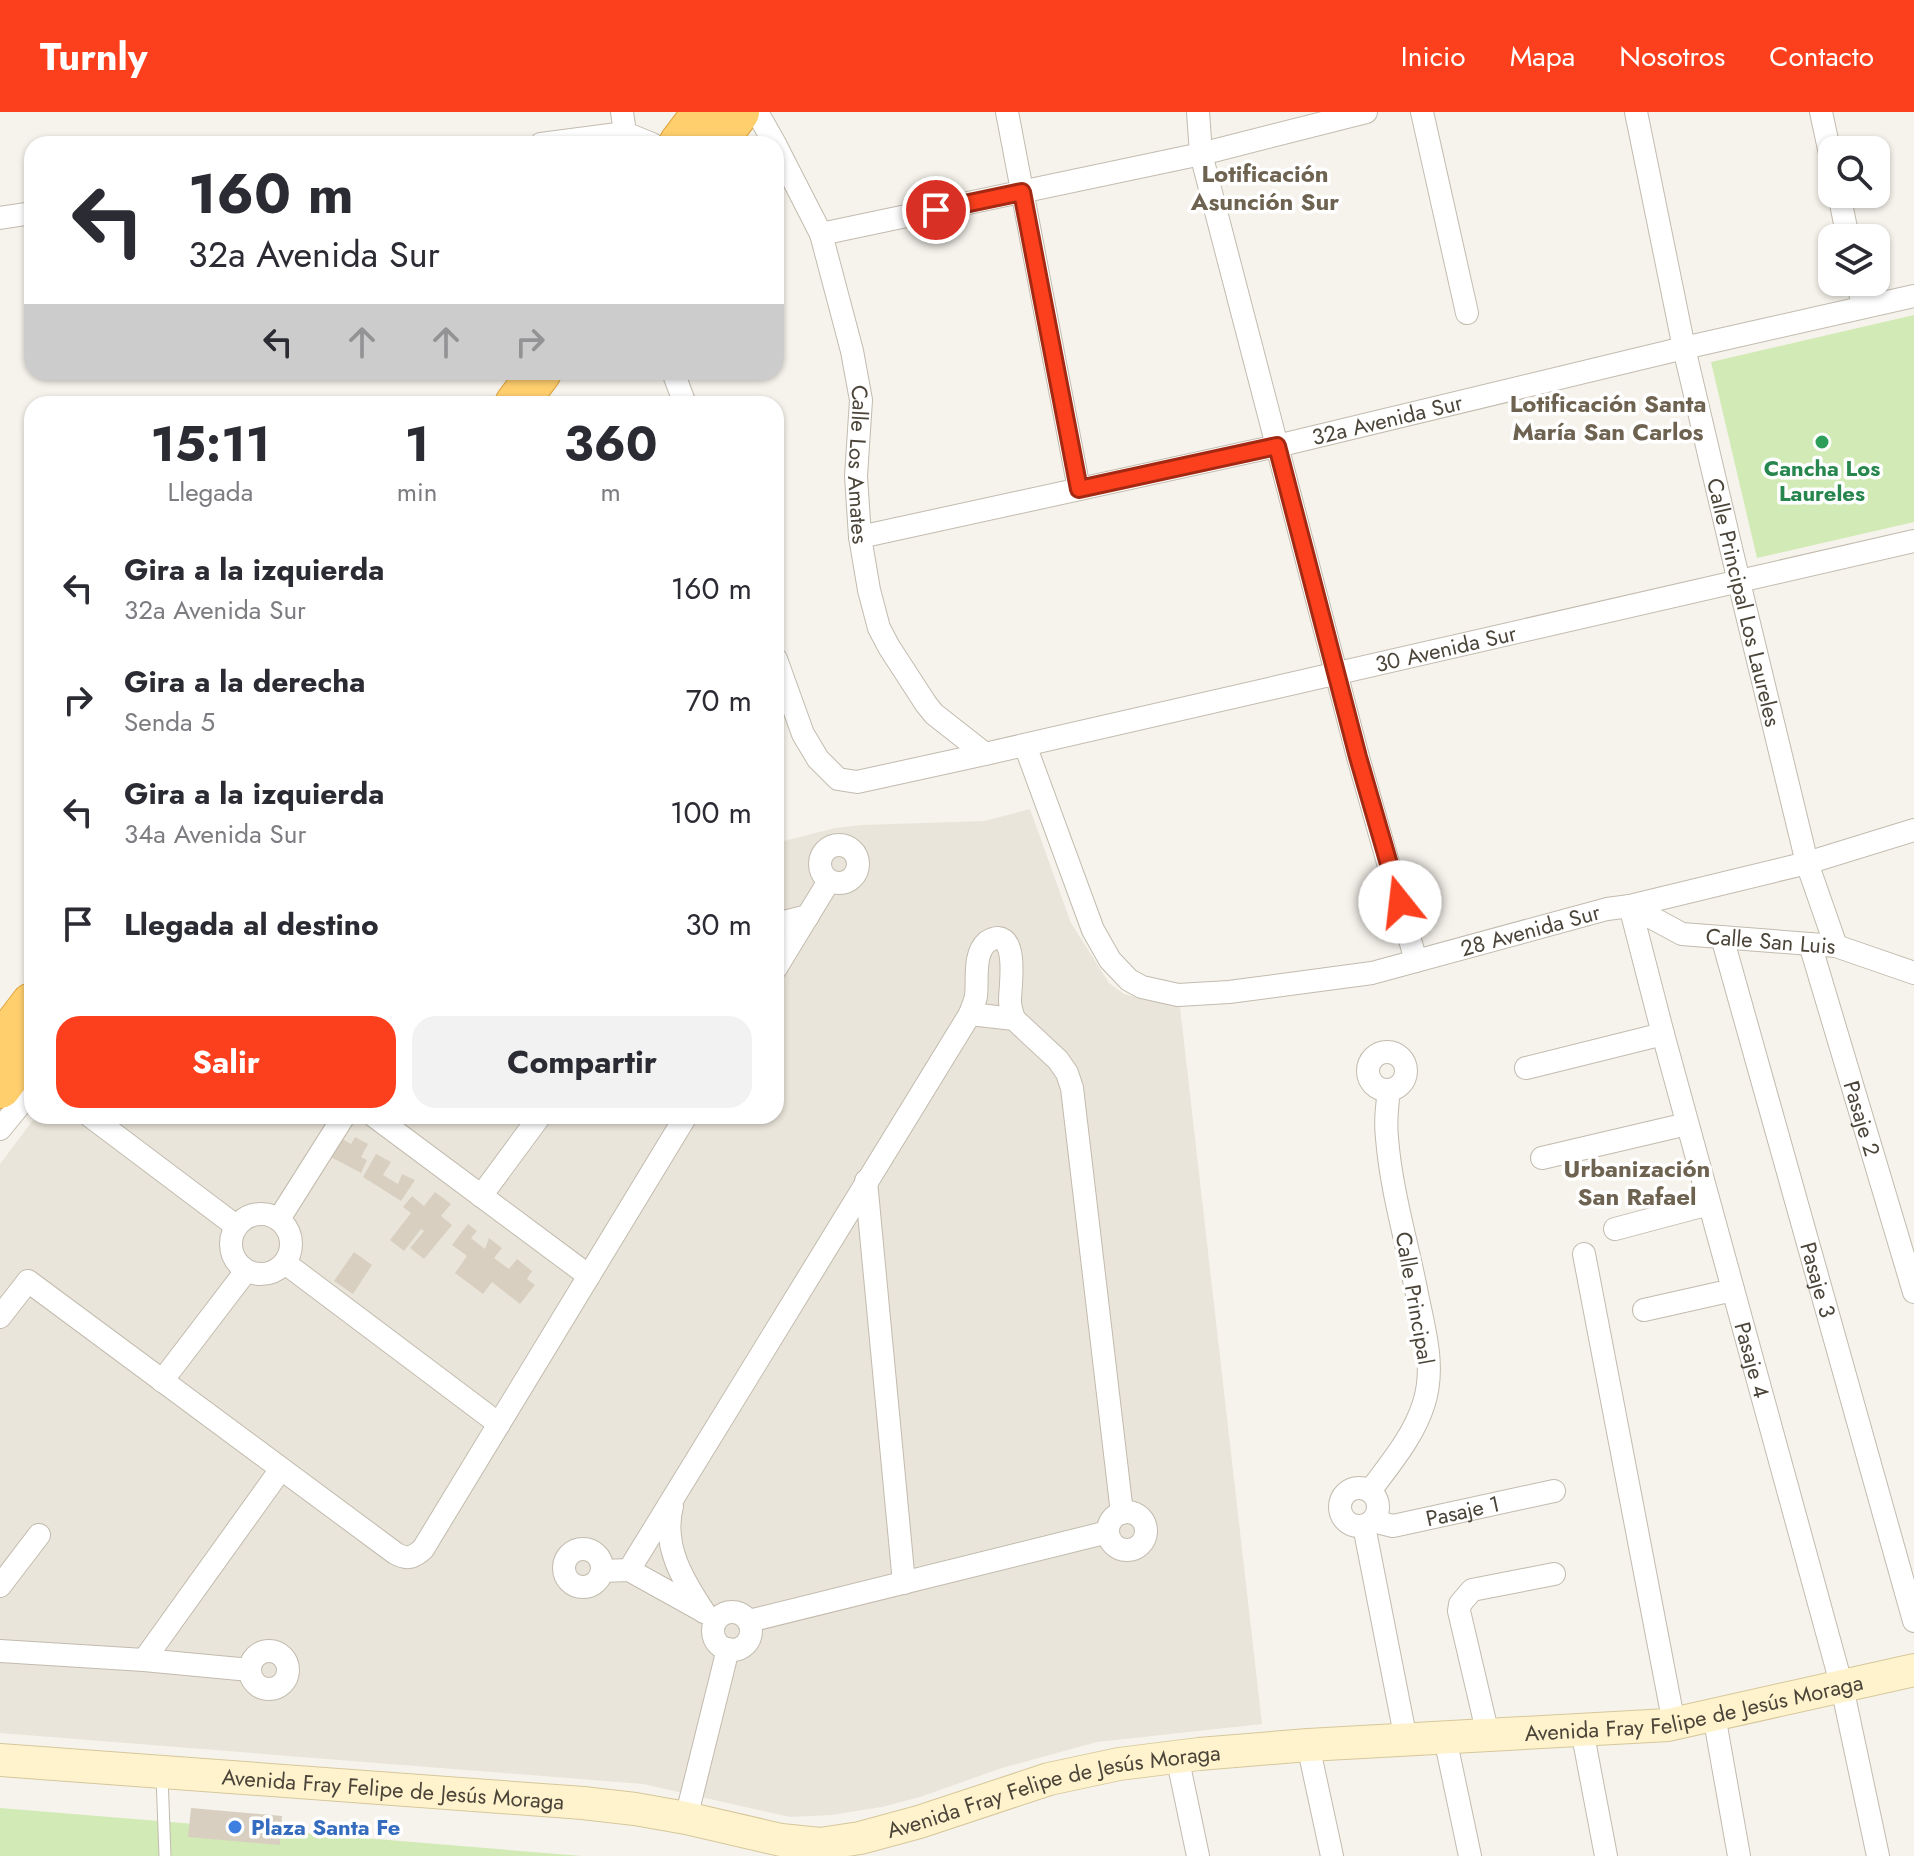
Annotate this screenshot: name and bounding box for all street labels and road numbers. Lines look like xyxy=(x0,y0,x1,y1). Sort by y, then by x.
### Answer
street label: Calle Los Amates xyxy=(840,382,877,546)
street label: 32a Avenida Sur xyxy=(1308,386,1466,453)
street label: Calle Principal Los Laureles xyxy=(1699,475,1789,730)
street label: 30 Avenida Sur xyxy=(1372,617,1520,680)
street label: 28 Avenida Sur xyxy=(1457,896,1604,964)
street label: Calle San Luis xyxy=(1705,920,1837,962)
street label: Pasaje 2 xyxy=(1836,1077,1889,1160)
street label: Calle Principal xyxy=(1388,1229,1442,1367)
street label: Pasaje 3 xyxy=(1792,1238,1844,1321)
street label: Pasaje 4 xyxy=(1727,1318,1778,1402)
street label: Pasaje 1 xyxy=(1423,1487,1503,1534)
street label: Avenida Fray Felipe de Jesús Moraga xyxy=(1524,1666,1866,1749)
street label: Avenida Fray Felipe de Jesús Moraga xyxy=(883,1736,1222,1846)
street label: Avenida Fray Felipe de Jesús Moraga xyxy=(221,1760,565,1818)

